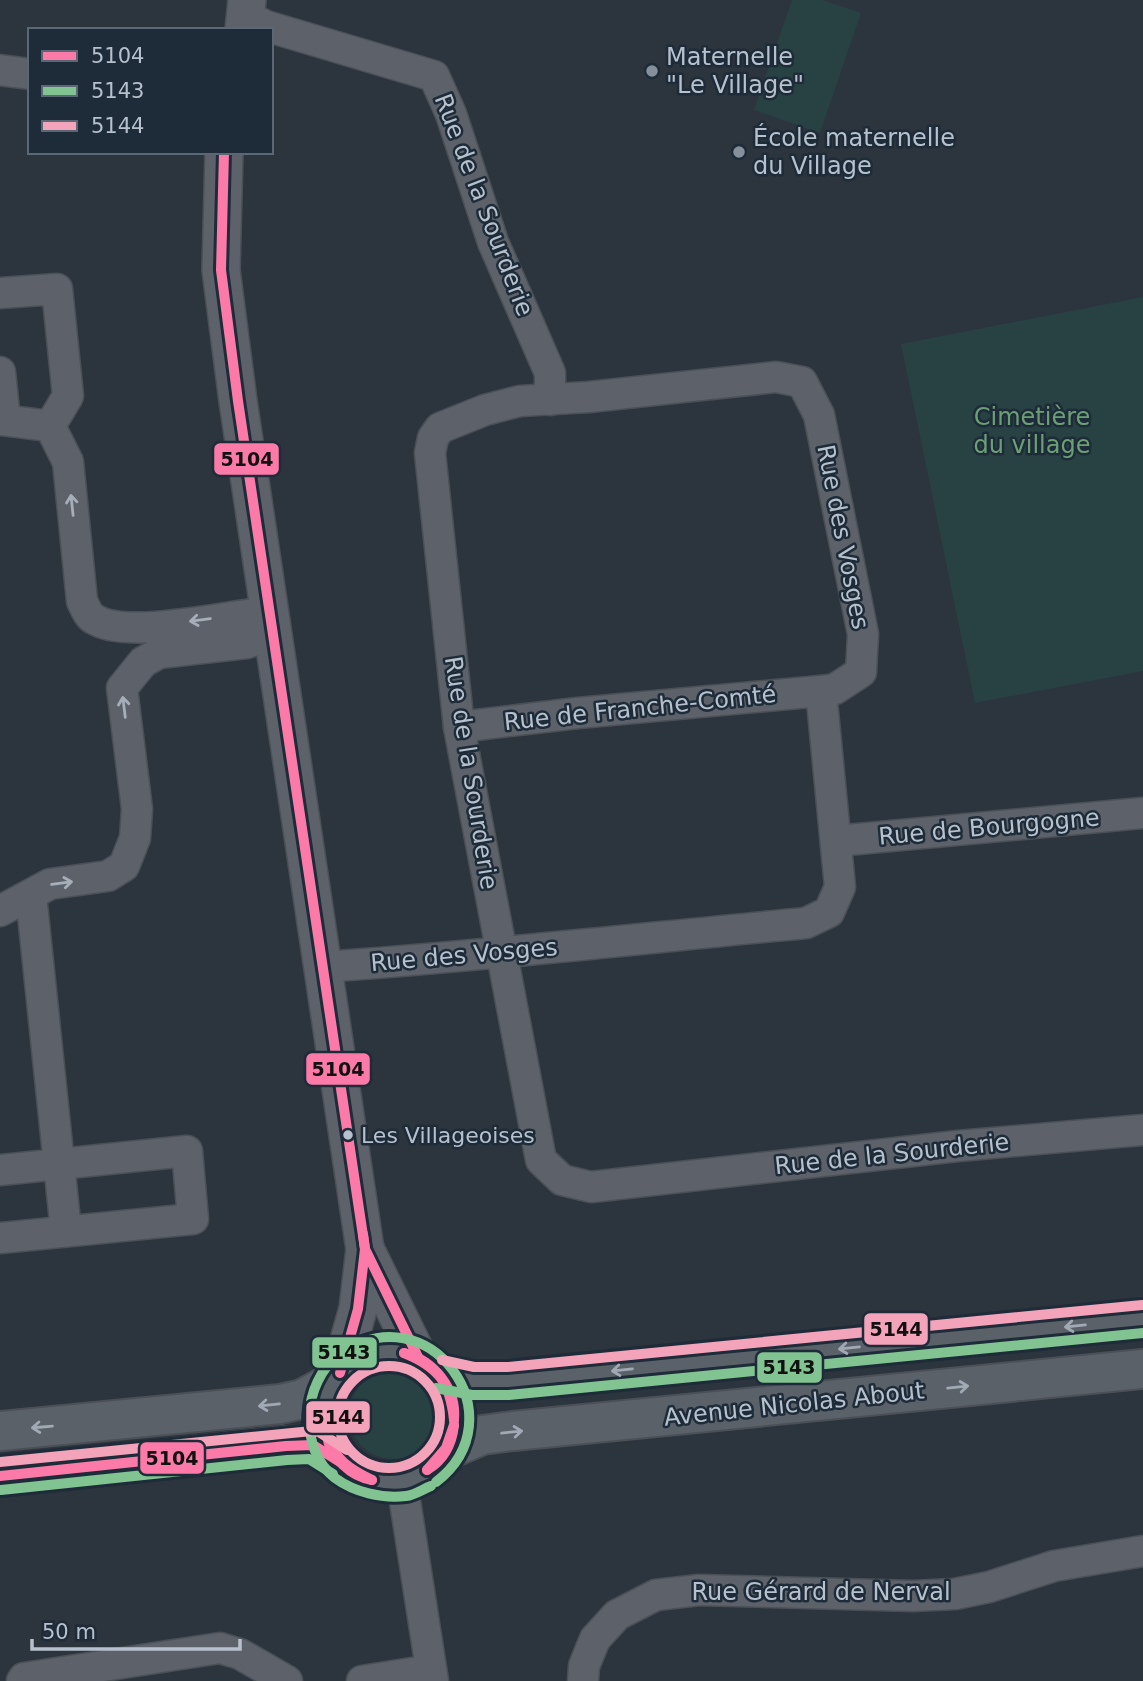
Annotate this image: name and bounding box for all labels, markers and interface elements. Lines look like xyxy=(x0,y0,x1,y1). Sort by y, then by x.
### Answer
legend xyxy=(28,28,273,154)
place label: Maternelle "Le Village" xyxy=(666,43,804,99)
text: 5104 xyxy=(91,44,144,68)
marker: Maternelle "Le Village" xyxy=(644,63,660,79)
text: 5143 xyxy=(91,79,144,103)
street label: Rue de la Sourderie xyxy=(429,90,539,320)
text: 5144 xyxy=(91,114,144,138)
place label: École maternelle du Village xyxy=(753,123,955,180)
marker: École maternelle du Village xyxy=(731,144,747,160)
park label: Cimetière du village xyxy=(974,403,1091,459)
line badge: 5104 xyxy=(213,442,280,476)
street label: Rue des Vosges xyxy=(811,442,875,632)
text: 5104 xyxy=(221,448,273,470)
one-way arrow xyxy=(65,494,78,517)
one-way arrow xyxy=(190,614,212,627)
street label: Rue de la Sourderie xyxy=(439,654,503,892)
street label: Rue de Franche-Comté xyxy=(503,680,777,736)
one-way arrow xyxy=(118,696,131,719)
street label: Rue de Bourgogne xyxy=(877,803,1101,851)
one-way arrow xyxy=(50,876,73,889)
street label: Rue des Vosges xyxy=(369,933,559,977)
line badge: 5104 xyxy=(305,1052,371,1086)
text: 5104 xyxy=(312,1058,364,1080)
place label: Les Villageoises xyxy=(361,1123,535,1148)
marker: Les Villageoises xyxy=(341,1128,355,1142)
street label: Rue de la Sourderie xyxy=(773,1128,1011,1180)
line badge: 5144 xyxy=(863,1312,929,1346)
text: 5144 xyxy=(870,1318,922,1340)
one-way arrow xyxy=(1064,1320,1087,1333)
line badge: 5143 xyxy=(311,1336,378,1369)
text: 5143 xyxy=(318,1341,370,1363)
one-way arrow xyxy=(838,1342,860,1355)
line badge: 5143 xyxy=(756,1351,823,1384)
text: 5143 xyxy=(763,1356,815,1378)
one-way arrow xyxy=(611,1364,634,1377)
street label: Avenue Nicolas About xyxy=(662,1376,926,1432)
one-way arrow xyxy=(946,1381,969,1394)
one-way arrow xyxy=(258,1399,280,1412)
line badge: 5144 xyxy=(305,1400,371,1434)
text: 5144 xyxy=(312,1406,364,1428)
one-way arrow xyxy=(31,1421,54,1434)
one-way arrow xyxy=(500,1425,523,1438)
line badge: 5104 xyxy=(139,1441,205,1475)
text: 5104 xyxy=(146,1447,198,1469)
street label: Rue Gérard de Nerval xyxy=(691,1578,951,1606)
scale bar xyxy=(32,1608,240,1652)
text: 50 m xyxy=(42,1620,96,1644)

